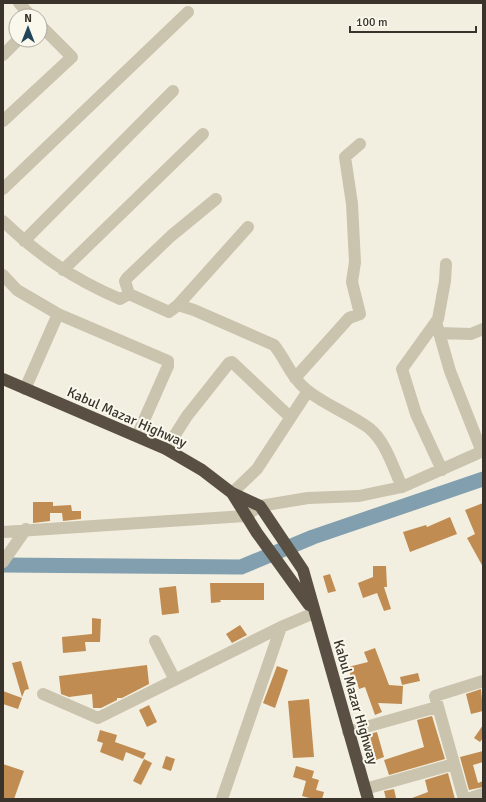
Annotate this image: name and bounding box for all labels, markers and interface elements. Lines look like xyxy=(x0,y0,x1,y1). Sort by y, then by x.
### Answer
north arrow xyxy=(8,8,48,48)
scale bar xyxy=(350,8,476,34)
text: N xyxy=(24,12,32,25)
text: 100 m xyxy=(356,15,388,30)
street label: Kabul Mazar Highway xyxy=(64,383,190,452)
street label: Kabul Mazar Highway xyxy=(330,638,382,767)

